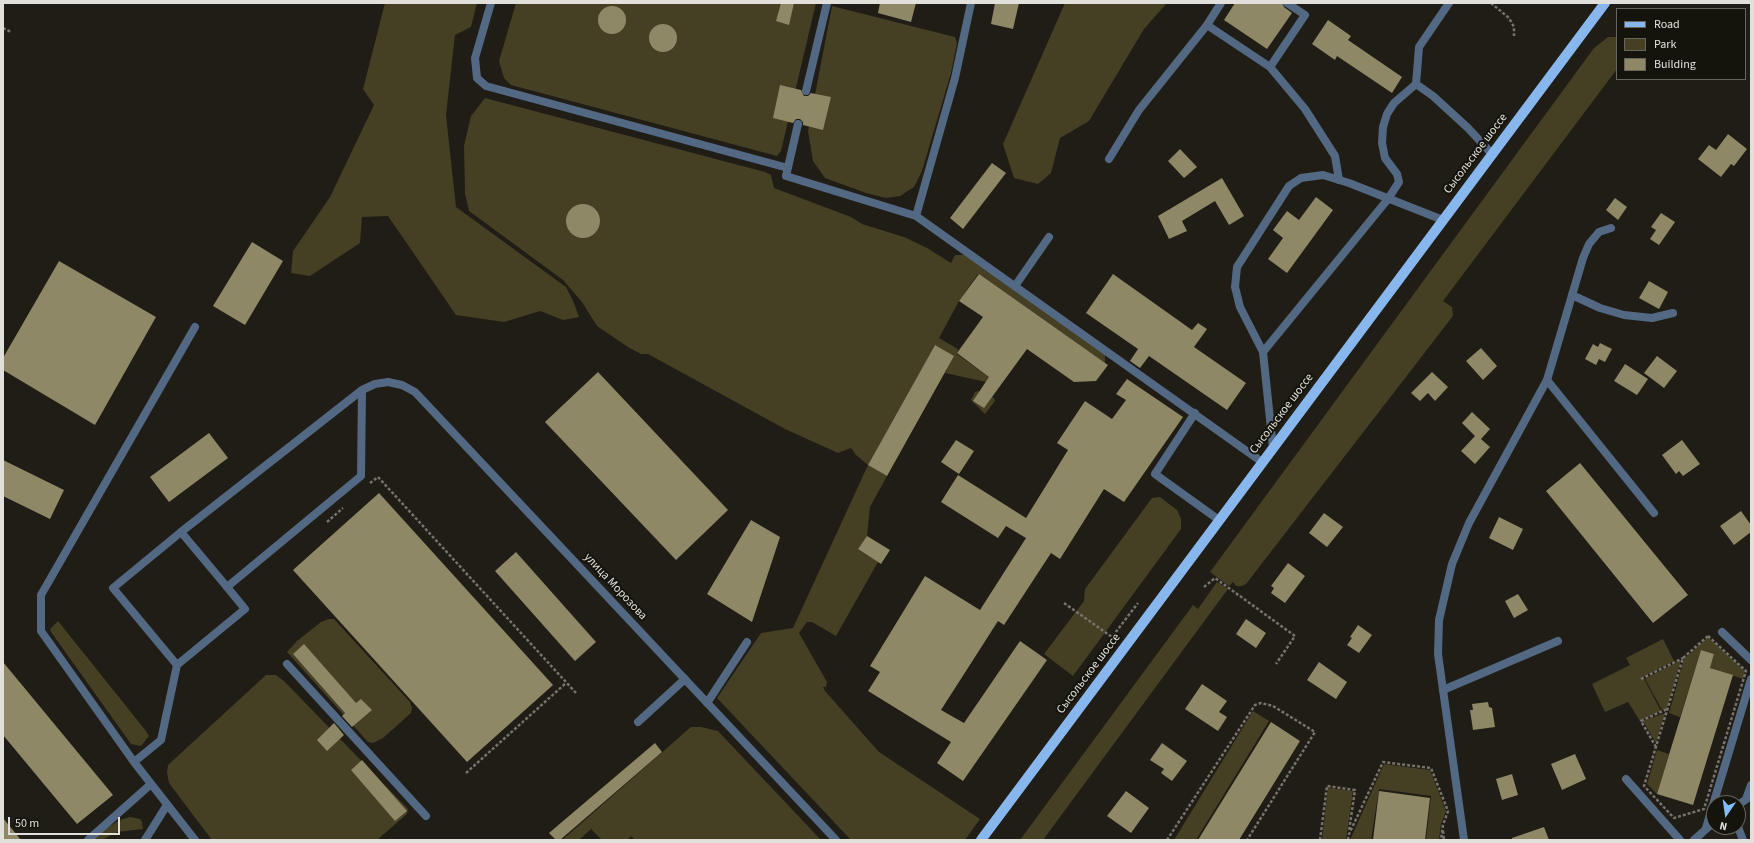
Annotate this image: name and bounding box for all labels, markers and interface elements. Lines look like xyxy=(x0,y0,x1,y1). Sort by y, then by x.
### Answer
legend xyxy=(1616,8,1746,80)
text: Road xyxy=(1654,16,1680,33)
text: Park xyxy=(1654,36,1676,53)
text: Building xyxy=(1654,56,1696,73)
street label: Сысольское шоссе xyxy=(1441,111,1511,197)
street label: Сысольское шоссе xyxy=(1247,371,1317,457)
street label: улица Морозова xyxy=(580,551,650,623)
street label: Сысольское шоссе xyxy=(1054,631,1124,717)
north arrow xyxy=(1706,795,1746,835)
scale bar xyxy=(10,809,122,835)
text: 50 m xyxy=(15,815,39,832)
text: N xyxy=(1718,818,1729,834)

